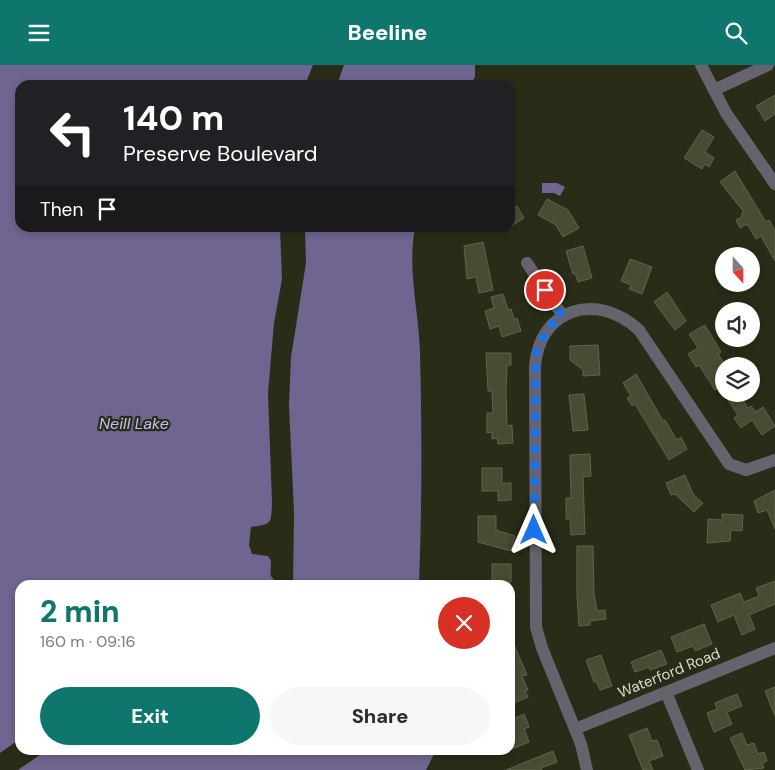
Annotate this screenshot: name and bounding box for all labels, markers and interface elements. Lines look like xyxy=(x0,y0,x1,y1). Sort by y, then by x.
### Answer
text: Beeline xyxy=(348,18,427,47)
icon: menu xyxy=(25,19,53,47)
icon: search xyxy=(722,19,750,47)
text: 140 m xyxy=(123,95,224,141)
icon: left xyxy=(40,100,105,165)
text: Preserve Boulevard xyxy=(123,139,317,168)
icon: arrive xyxy=(93,195,121,223)
text: Then xyxy=(40,197,83,222)
north arrow xyxy=(715,247,760,293)
map controls xyxy=(715,247,760,402)
pin xyxy=(524,269,566,311)
icon: arrive xyxy=(531,276,559,304)
button: sound xyxy=(715,302,760,347)
button: layers xyxy=(715,357,760,402)
water label: Neill Lake xyxy=(99,413,169,434)
position arrow xyxy=(507,503,559,555)
text: 2 min xyxy=(40,592,120,631)
button: close xyxy=(438,597,490,649)
text: 160 m · 09:16 xyxy=(40,631,135,652)
street label: Waterford Road xyxy=(615,643,723,703)
button: Exit xyxy=(40,687,260,745)
button: Share xyxy=(270,687,490,745)

